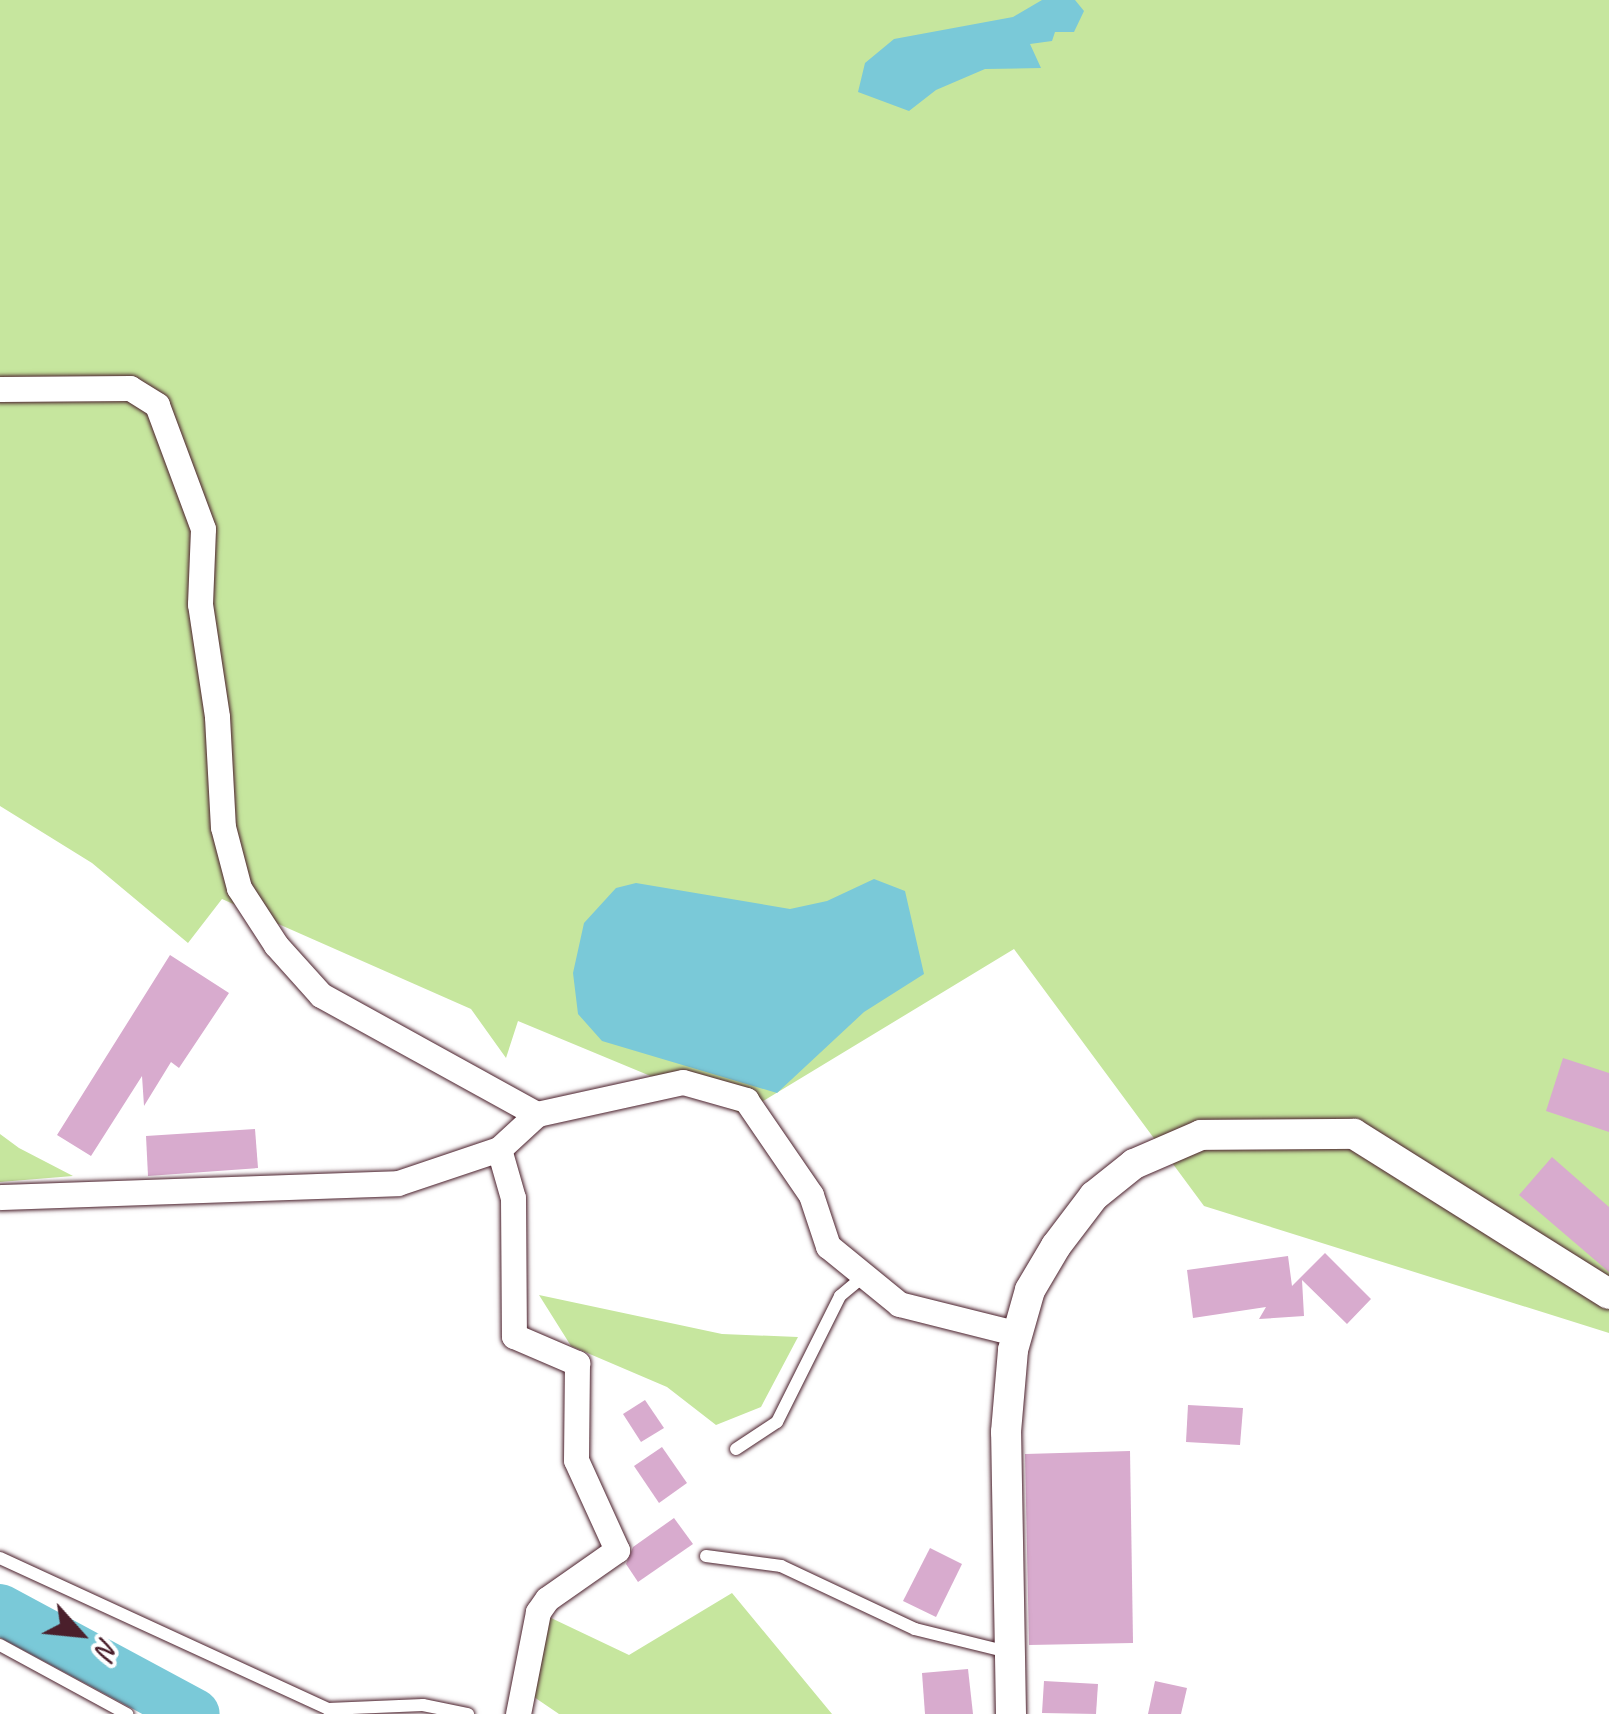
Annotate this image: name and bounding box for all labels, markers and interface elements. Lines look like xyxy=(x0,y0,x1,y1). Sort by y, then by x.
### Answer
north arrow xyxy=(30,1584,130,1684)
text: N xyxy=(88,1632,127,1664)

